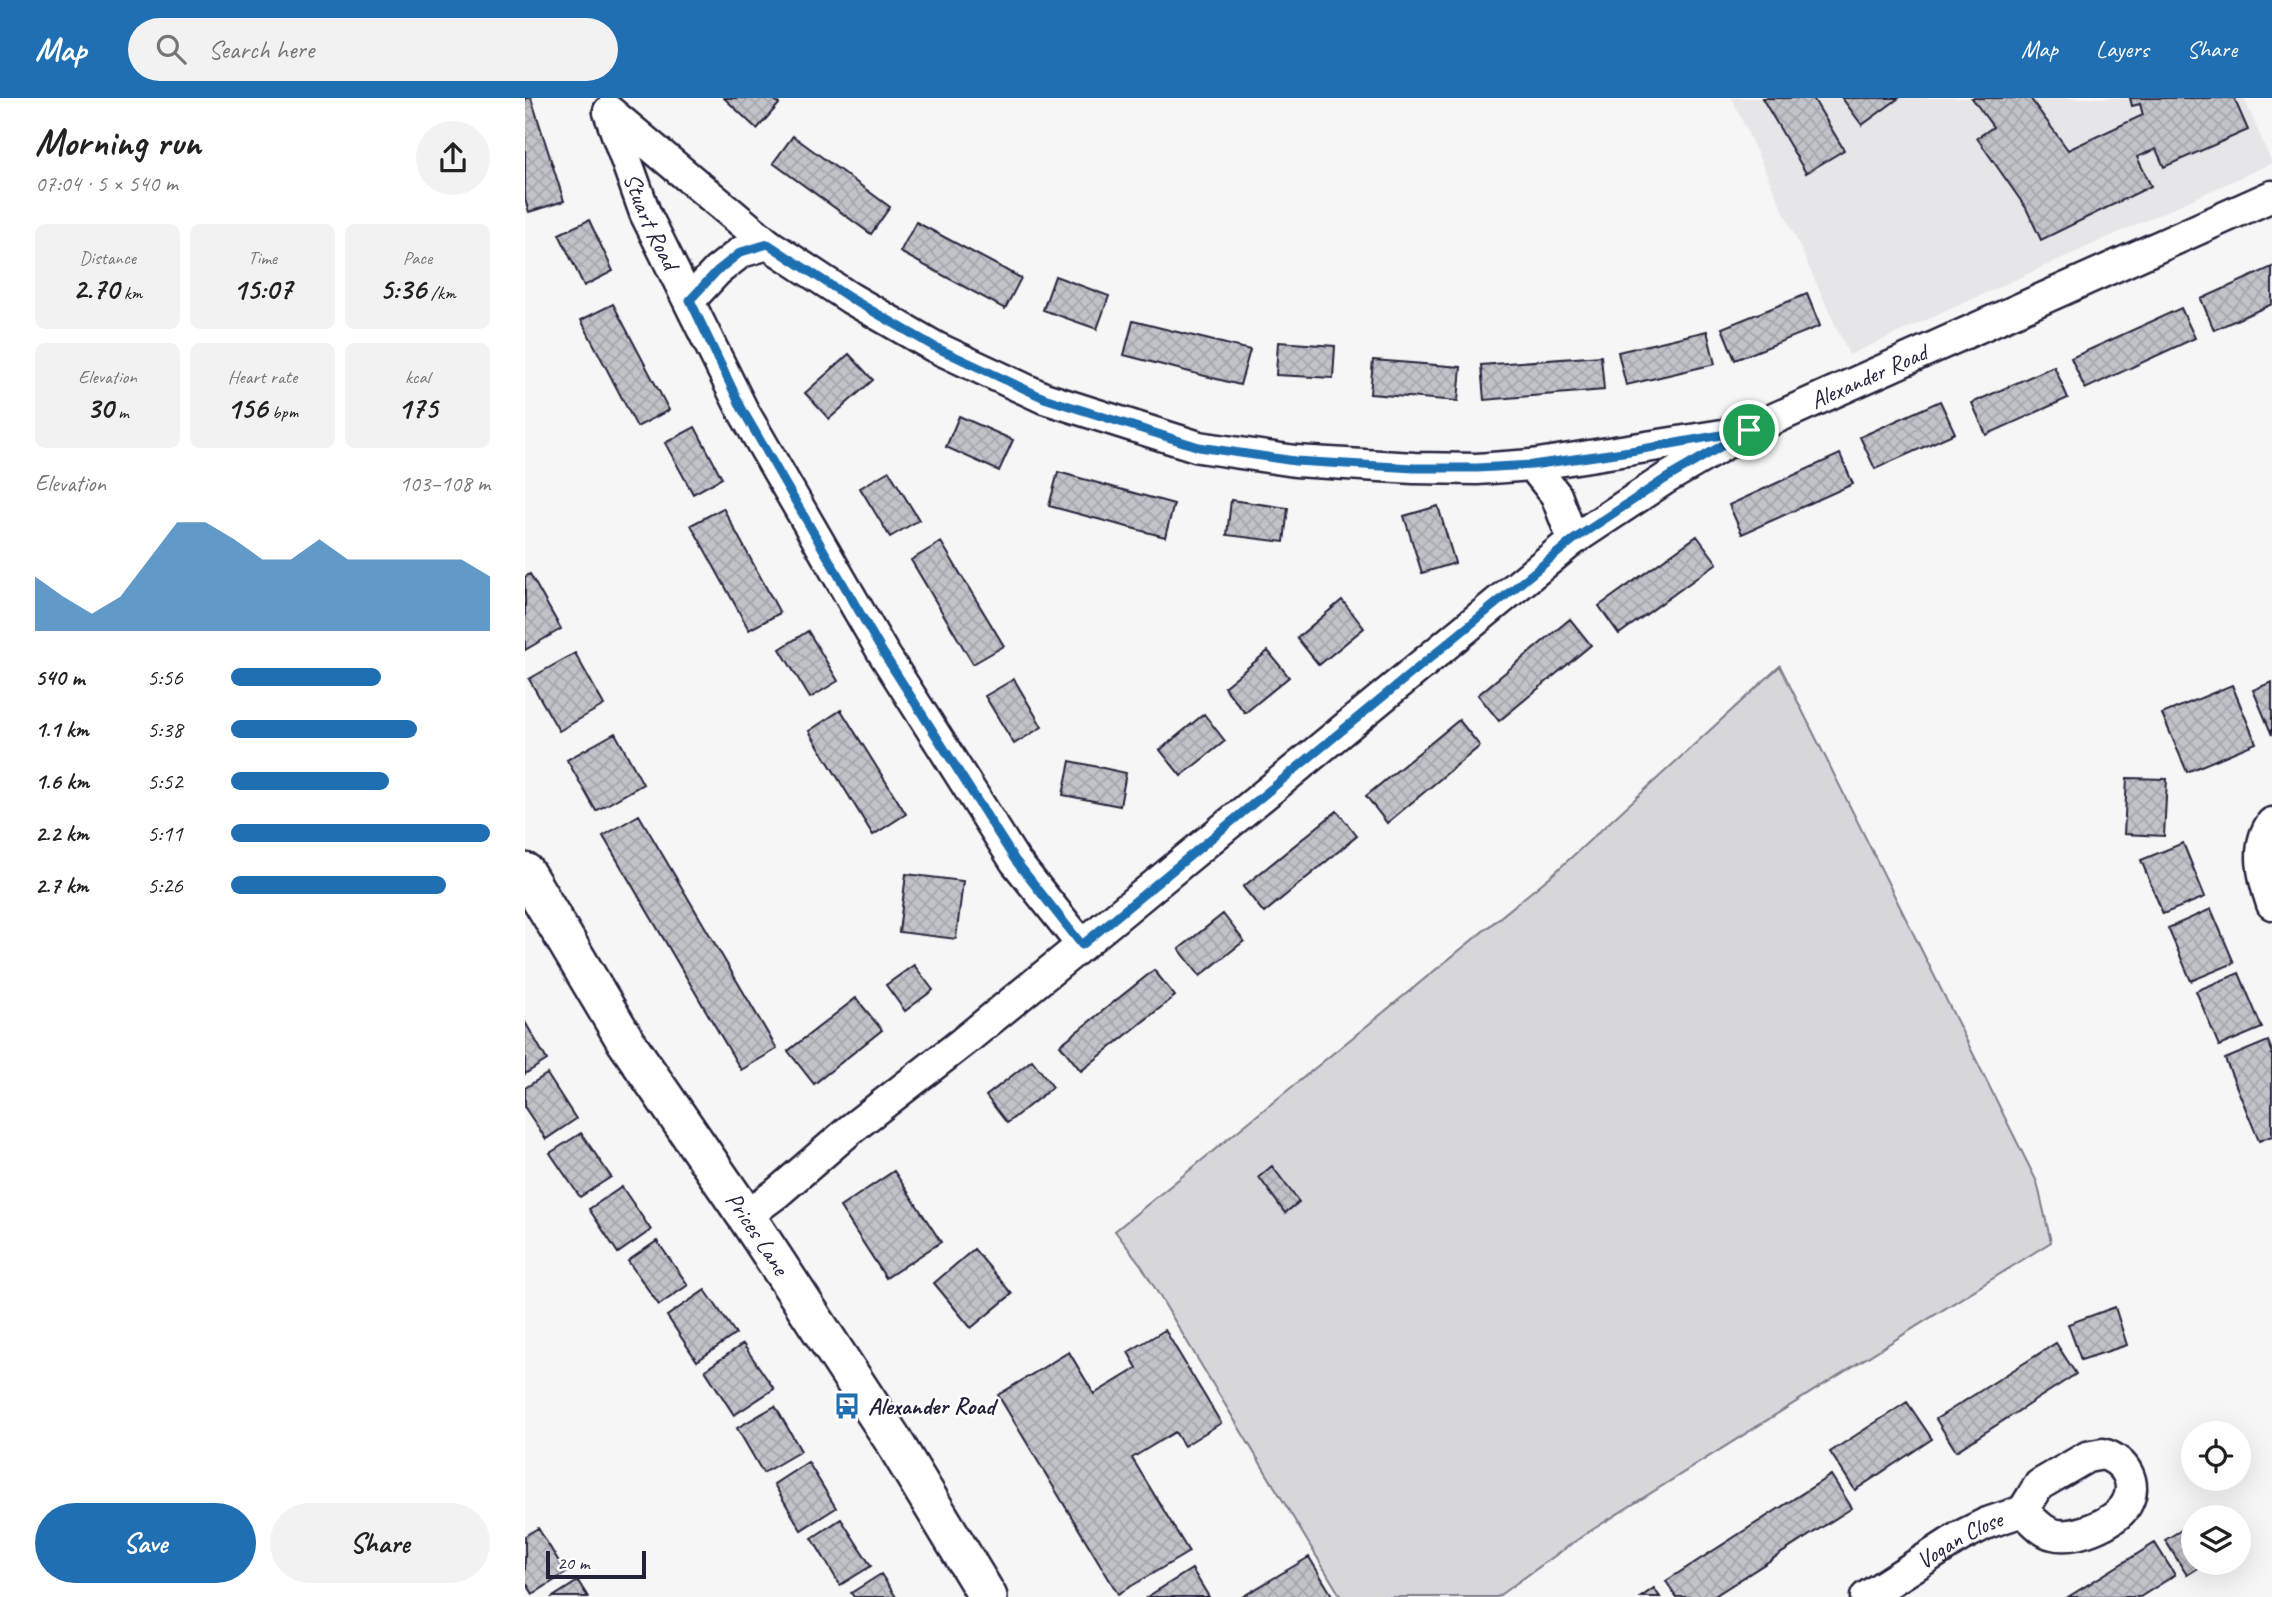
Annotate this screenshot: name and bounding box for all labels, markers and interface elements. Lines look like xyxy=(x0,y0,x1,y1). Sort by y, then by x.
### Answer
search box xyxy=(128,18,618,81)
text: Map xyxy=(35,28,86,70)
icon: search xyxy=(152,30,190,68)
text: Search here xyxy=(208,33,314,66)
text: Map xyxy=(2021,34,2058,64)
text: Layers xyxy=(2096,34,2149,64)
text: Share xyxy=(2187,34,2237,64)
text: Morning run xyxy=(35,119,201,166)
button: share xyxy=(416,121,490,195)
text: 07:04 · 5 × 540 m xyxy=(35,169,178,198)
street label: Stuart Road xyxy=(617,169,687,277)
text: Distance xyxy=(79,246,136,270)
text: Time xyxy=(248,246,277,270)
text: Pace xyxy=(403,246,432,270)
text: 2.70 xyxy=(73,270,119,308)
text: 15:07 xyxy=(233,270,292,308)
text: 5:36 xyxy=(379,270,426,308)
text: km xyxy=(119,281,142,305)
text: /km xyxy=(426,281,456,305)
street label: Alexander Road xyxy=(1806,336,1935,416)
text: Elevation xyxy=(78,365,137,389)
text: Heart rate xyxy=(228,365,297,389)
text: kcal xyxy=(405,365,430,389)
text: 30 xyxy=(86,389,113,427)
text: 156 xyxy=(227,389,267,427)
text: 175 xyxy=(398,389,437,427)
text: m xyxy=(113,400,129,424)
text: bpm xyxy=(267,400,298,424)
pin xyxy=(1719,400,1779,460)
icon: arrive xyxy=(1730,411,1768,449)
text: Elevation xyxy=(35,469,106,498)
text: 103–108 m xyxy=(399,469,490,498)
text: 540 m xyxy=(35,663,84,692)
text: 5:56 xyxy=(147,663,183,692)
text: 1.1 km xyxy=(35,715,89,744)
text: 5:38 xyxy=(147,715,183,744)
text: 1.6 km xyxy=(35,767,89,796)
text: 5:52 xyxy=(147,767,183,796)
text: 2.2 km xyxy=(35,819,89,848)
text: 5:11 xyxy=(147,819,183,848)
text: 2.7 km xyxy=(35,871,88,900)
text: 5:26 xyxy=(147,871,183,900)
street label: Prices Lane xyxy=(719,1186,797,1283)
bus stop icon: Alexander Road xyxy=(832,1391,862,1421)
place label: Alexander Road xyxy=(868,1391,999,1421)
map controls xyxy=(2181,1421,2251,1575)
button: locate xyxy=(2181,1421,2251,1491)
button: Save xyxy=(35,1503,256,1583)
button: Share xyxy=(270,1503,490,1583)
street label: Vogan Close xyxy=(1911,1503,2008,1576)
button: layers xyxy=(2181,1505,2251,1575)
scale bar xyxy=(546,1548,646,1580)
text: 20 m xyxy=(557,1551,589,1575)

